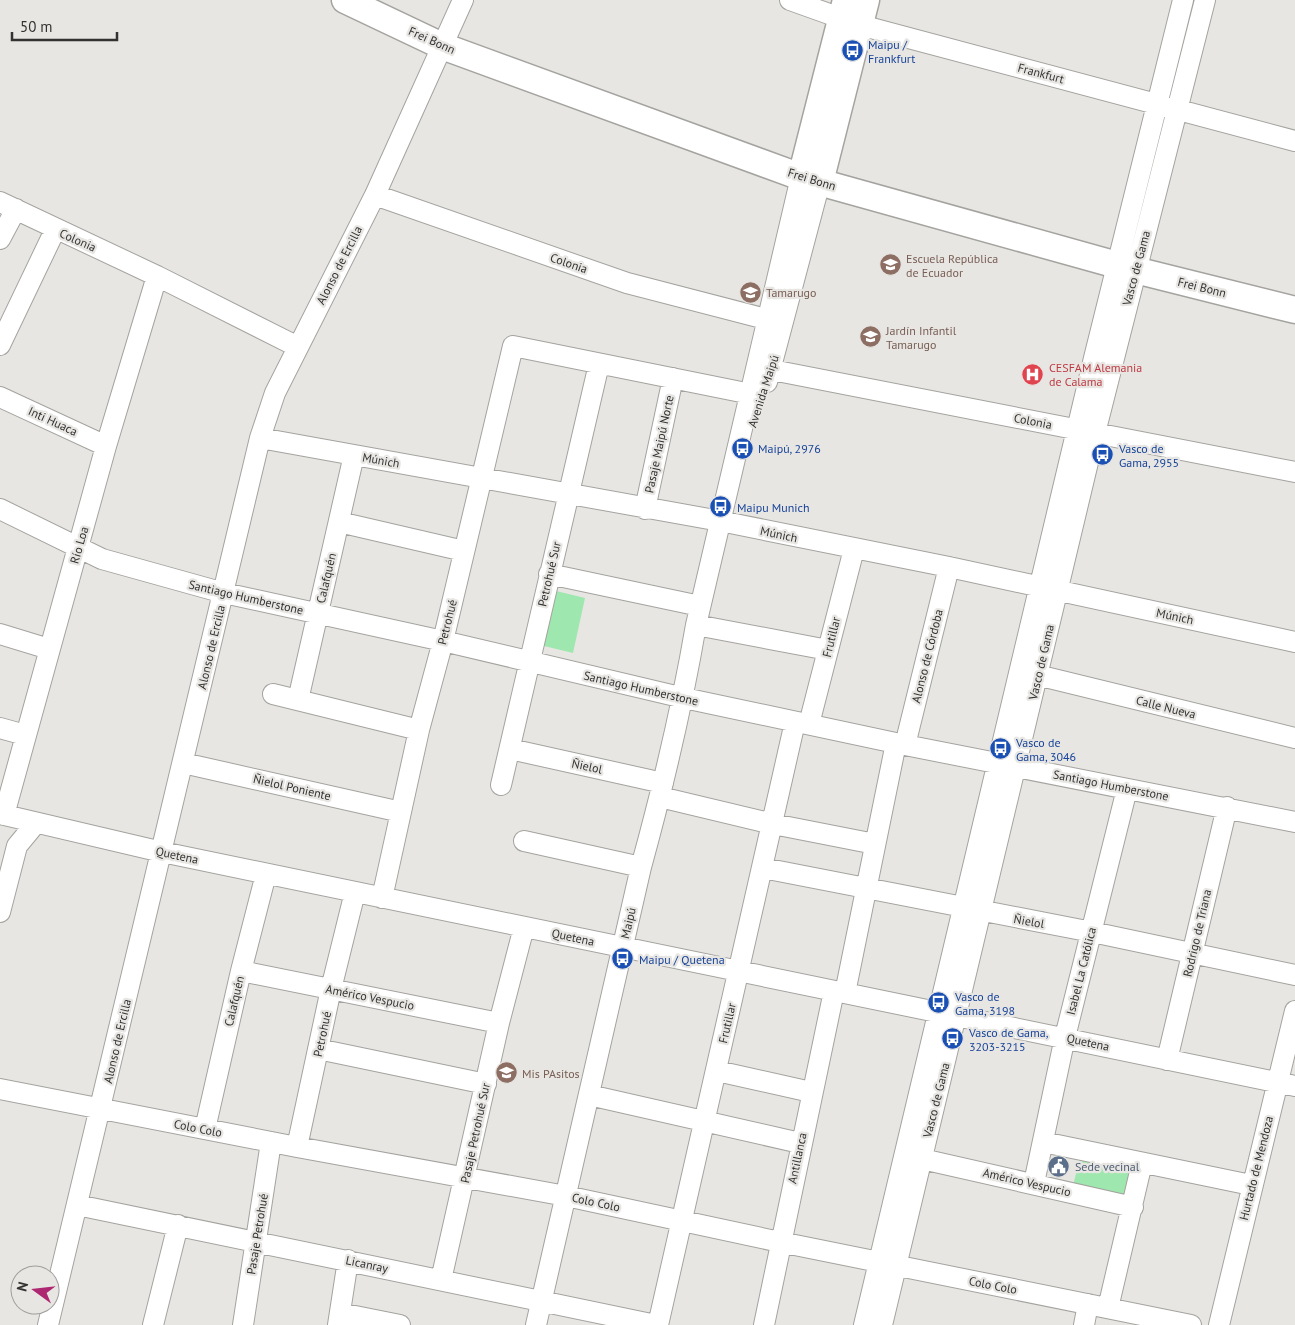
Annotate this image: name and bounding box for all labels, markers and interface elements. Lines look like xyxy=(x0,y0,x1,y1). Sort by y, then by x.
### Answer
scale bar xyxy=(12,10,118,42)
text: 50 m xyxy=(20,17,53,36)
street label: Frei Bonn xyxy=(406,23,458,57)
place label: Maipu / Frankfurt xyxy=(868,37,915,66)
bus stop icon: Maipu / Frankfurt xyxy=(840,39,864,63)
street label: Frankfurt xyxy=(1016,60,1066,86)
street label: Frei Bonn xyxy=(786,165,838,193)
street label: Alonso de Ercilla xyxy=(313,223,365,307)
street label: Colonia xyxy=(57,225,99,255)
street label: Vasco de Gama xyxy=(1119,229,1153,308)
street label: Colonia xyxy=(548,250,590,276)
place label: Escuela República de Ecuador xyxy=(906,251,998,280)
school or university icon: Escuela República de Ecuador xyxy=(878,253,902,277)
street label: Frei Bonn xyxy=(1176,274,1228,300)
school or university icon: Tamarugo xyxy=(738,280,762,304)
place label: Tamarugo xyxy=(766,285,816,300)
place label: Jardín Infantil Tamarugo xyxy=(885,323,957,352)
school or university icon: Jardín Infantil Tamarugo xyxy=(858,325,882,349)
street label: Avenida Maipú xyxy=(744,353,782,429)
place label: CESFAM Alemania de Calama xyxy=(1049,360,1142,389)
hospital icon: CESFAM Alemania de Calama xyxy=(1021,362,1045,386)
street label: Pasaje Maipú Norte xyxy=(641,394,677,494)
street label: Inti Huaca xyxy=(26,403,80,439)
street label: Colonia xyxy=(1013,410,1053,432)
bus stop icon: Maipú, 2976 xyxy=(730,436,754,460)
place label: Maipú, 2976 xyxy=(758,441,821,456)
place label: Vasco de Gama, 2955 xyxy=(1118,441,1179,470)
bus stop icon: Vasco de Gama, 2955 xyxy=(1091,443,1115,467)
street label: Múnich xyxy=(361,449,401,471)
bus stop icon: Maipu Munich xyxy=(709,495,733,519)
place label: Maipu Munich xyxy=(737,500,810,515)
street label: Múnich xyxy=(759,523,799,545)
street label: Río Loa xyxy=(67,525,91,565)
street label: Petrohué Sur xyxy=(534,540,564,608)
street label: Calafquén xyxy=(313,551,339,605)
street label: Santiago Humberstone xyxy=(187,577,305,617)
street label: Petrohué xyxy=(434,598,460,646)
street label: Alonso de Ercilla xyxy=(194,603,228,691)
street label: Múnich xyxy=(1155,605,1195,627)
street label: Alonso de Córdoba xyxy=(908,607,946,705)
street label: Frutillar xyxy=(819,615,843,659)
street label: Vasco de Gama xyxy=(1025,623,1057,702)
street label: Santiago Humberstone xyxy=(582,668,700,708)
street label: Calle Nueva xyxy=(1135,692,1197,722)
place label: Vasco de Gama, 3046 xyxy=(1015,735,1076,764)
bus stop icon: Vasco de Gama, 3046 xyxy=(988,737,1012,761)
street label: Ñielol xyxy=(570,755,604,777)
street label: Santiago Humberstone xyxy=(1052,766,1170,804)
street label: Ñielol Poniente xyxy=(252,771,332,803)
street label: Quetena xyxy=(154,843,200,867)
street label: Rodrigo de Triana xyxy=(1180,888,1214,978)
street label: Maipú xyxy=(617,906,639,940)
street label: Ñielol xyxy=(1013,911,1046,931)
street label: Quetena xyxy=(550,925,596,949)
street label: Isabel La Católica xyxy=(1063,925,1099,1016)
bus stop icon: Maipu / Quetena xyxy=(611,947,635,971)
place label: Maipu / Quetena xyxy=(639,952,725,967)
street label: Calafquén xyxy=(221,974,247,1028)
street label: Américo Vespucio xyxy=(324,981,416,1013)
place label: Vasco de Gama, 3198 xyxy=(954,989,1015,1018)
bus stop icon: Vasco de Gama, 3198 xyxy=(927,991,951,1015)
street label: Alonso de Ercilla xyxy=(100,997,134,1085)
street label: Frutillar xyxy=(715,1001,739,1045)
street label: Petrohué xyxy=(310,1010,334,1058)
place label: Vasco de Gama, 3203-3215 xyxy=(968,1025,1049,1054)
bus stop icon: Vasco de Gama, 3203-3215 xyxy=(941,1027,965,1051)
street label: Quetena xyxy=(1065,1030,1111,1054)
school or university icon: Mis PAsitos xyxy=(494,1061,518,1085)
street label: Vasco de Gama xyxy=(919,1061,953,1140)
place label: Mis PAsitos xyxy=(522,1066,580,1081)
street label: Pasaje Petrohué Sur xyxy=(457,1082,493,1184)
street label: Hurtado de Mendoza xyxy=(1236,1114,1276,1222)
street label: Colo Colo xyxy=(173,1116,223,1140)
street label: Antillanca xyxy=(784,1131,810,1185)
public building icon: Sede vecinal xyxy=(1047,1154,1071,1178)
place label: Sede vecinal xyxy=(1075,1159,1140,1174)
street label: Américo Vespucio xyxy=(982,1165,1072,1199)
street label: Colo Colo xyxy=(571,1190,621,1214)
street label: Pasaje Petrohué xyxy=(243,1192,271,1276)
street label: Licanray xyxy=(344,1252,390,1276)
north arrow xyxy=(10,1265,60,1315)
street label: Colo Colo xyxy=(968,1273,1018,1297)
text: N xyxy=(13,1280,32,1293)

